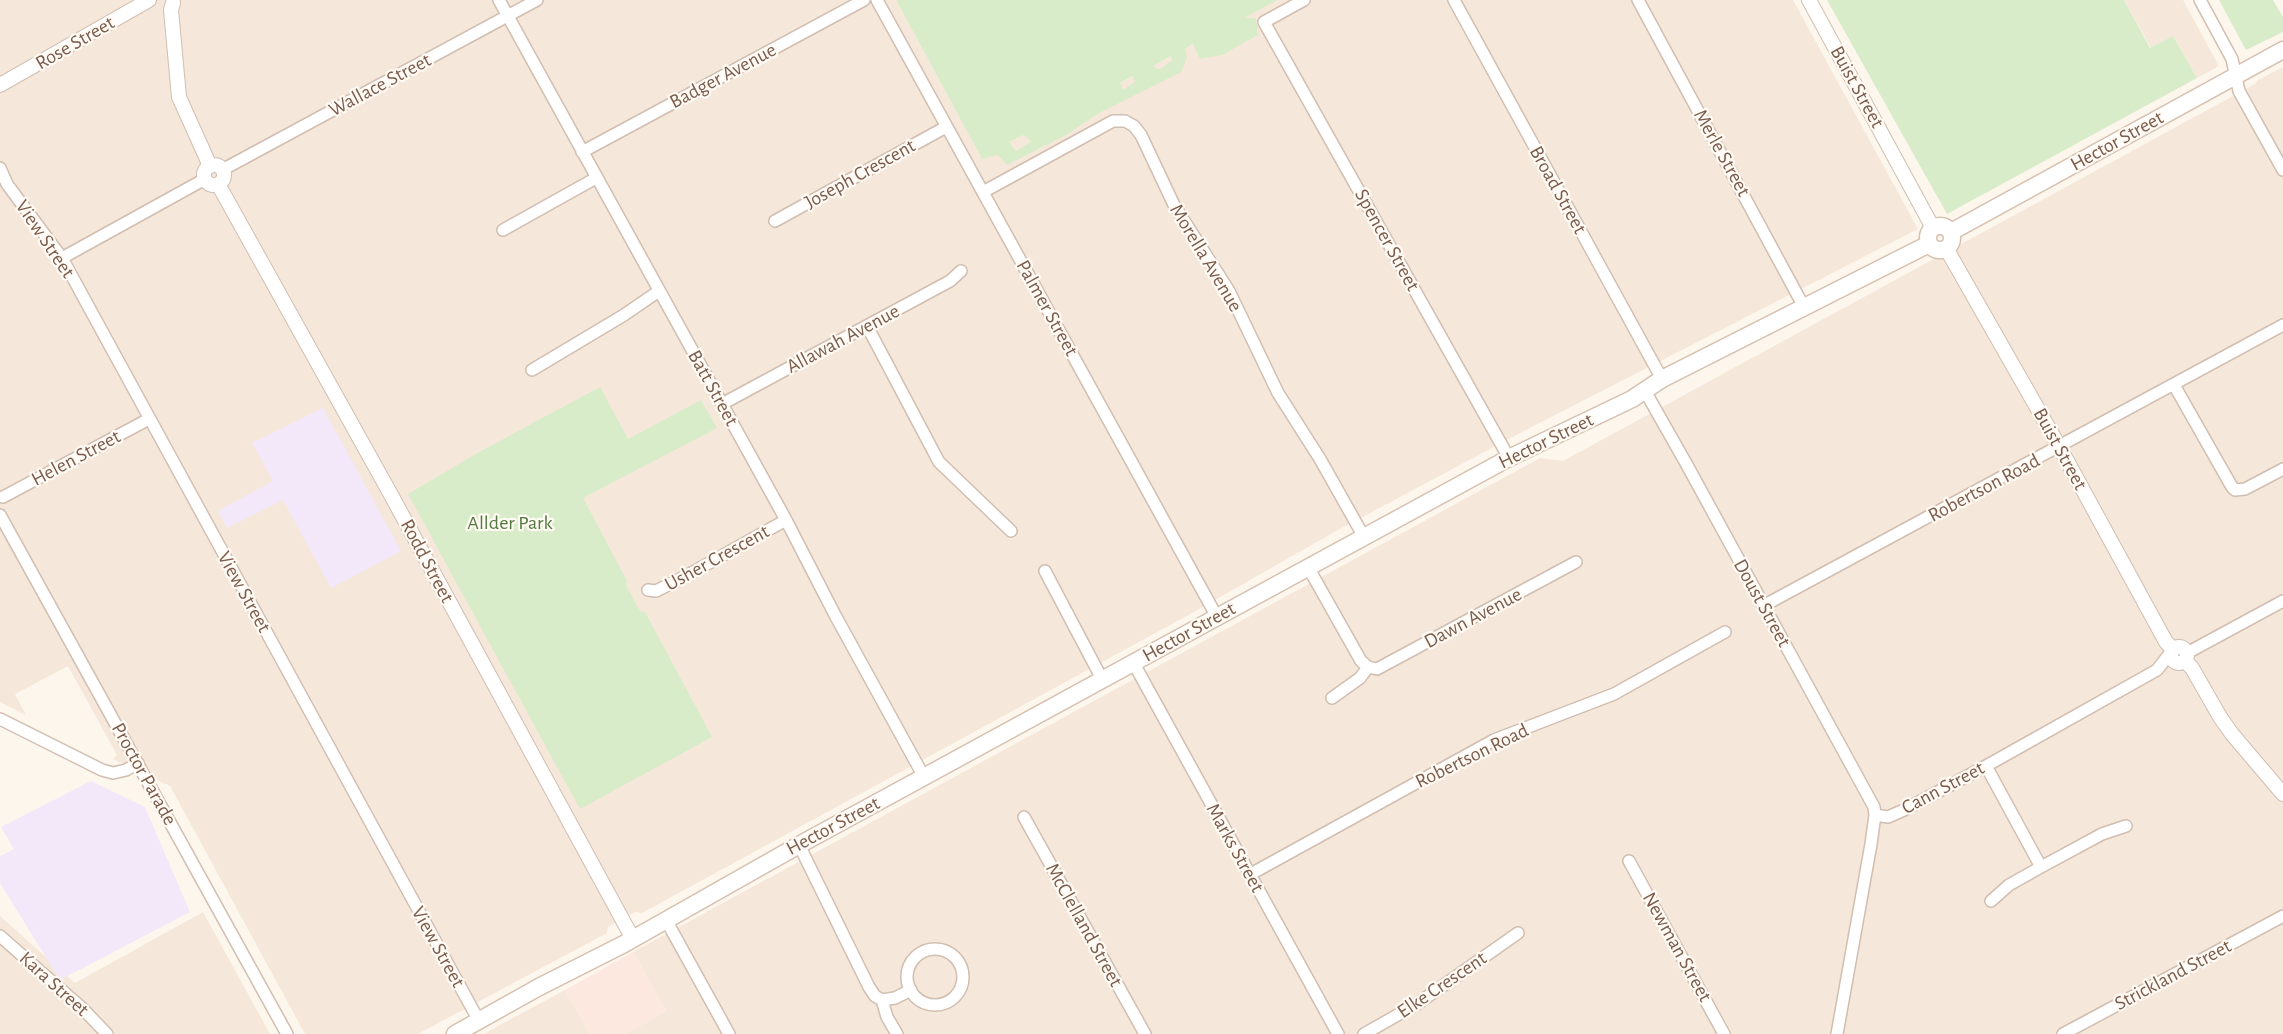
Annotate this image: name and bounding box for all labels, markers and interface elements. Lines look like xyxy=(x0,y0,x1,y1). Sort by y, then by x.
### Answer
street label: Rose Street xyxy=(31,11,119,75)
street label: Badger Avenue xyxy=(666,38,780,114)
street label: Buist Street xyxy=(1825,42,1889,132)
street label: Wallace Street xyxy=(325,48,435,122)
street label: Merle Street xyxy=(1688,105,1756,201)
street label: Hector Street xyxy=(2066,106,2168,176)
street label: Joseph Crescent xyxy=(800,134,920,214)
street label: Broad Street xyxy=(1524,142,1592,238)
street label: Spencer Street xyxy=(1349,185,1425,295)
street label: View Street xyxy=(10,195,80,283)
street label: Morella Avenue xyxy=(1164,200,1248,316)
street label: Palmer Street xyxy=(1011,256,1083,360)
street label: Allawah Avenue xyxy=(782,299,904,379)
street label: Batt Street xyxy=(682,346,744,430)
street label: Buist Street xyxy=(2028,404,2092,494)
street label: Hector Street xyxy=(1495,408,1597,474)
street label: Helen Street xyxy=(27,425,125,491)
street label: Robertson Road xyxy=(1924,449,2044,527)
park label: Allder Park xyxy=(467,511,553,535)
street label: Rodd Street xyxy=(395,515,459,607)
street label: Usher Crescent xyxy=(660,519,774,597)
street label: View Street xyxy=(212,547,276,637)
street label: Doust Street xyxy=(1728,555,1796,651)
street label: Dawn Avenue xyxy=(1420,582,1526,654)
street label: Hector Street xyxy=(1138,597,1240,667)
street label: Robertson Road xyxy=(1411,718,1533,794)
street label: Proctor Parade xyxy=(106,719,182,829)
street label: Cann Street xyxy=(1898,756,1988,820)
street label: Hector Street xyxy=(782,791,884,861)
street label: Marks Street xyxy=(1201,799,1269,897)
street label: McClelland Street xyxy=(1040,859,1128,991)
street label: Newman Street xyxy=(1637,888,1717,1006)
street label: View Street xyxy=(406,902,470,992)
street label: Strickland Street xyxy=(2110,934,2236,1016)
street label: Kara Street xyxy=(14,946,94,1022)
street label: Elke Crescent xyxy=(1393,946,1491,1024)

